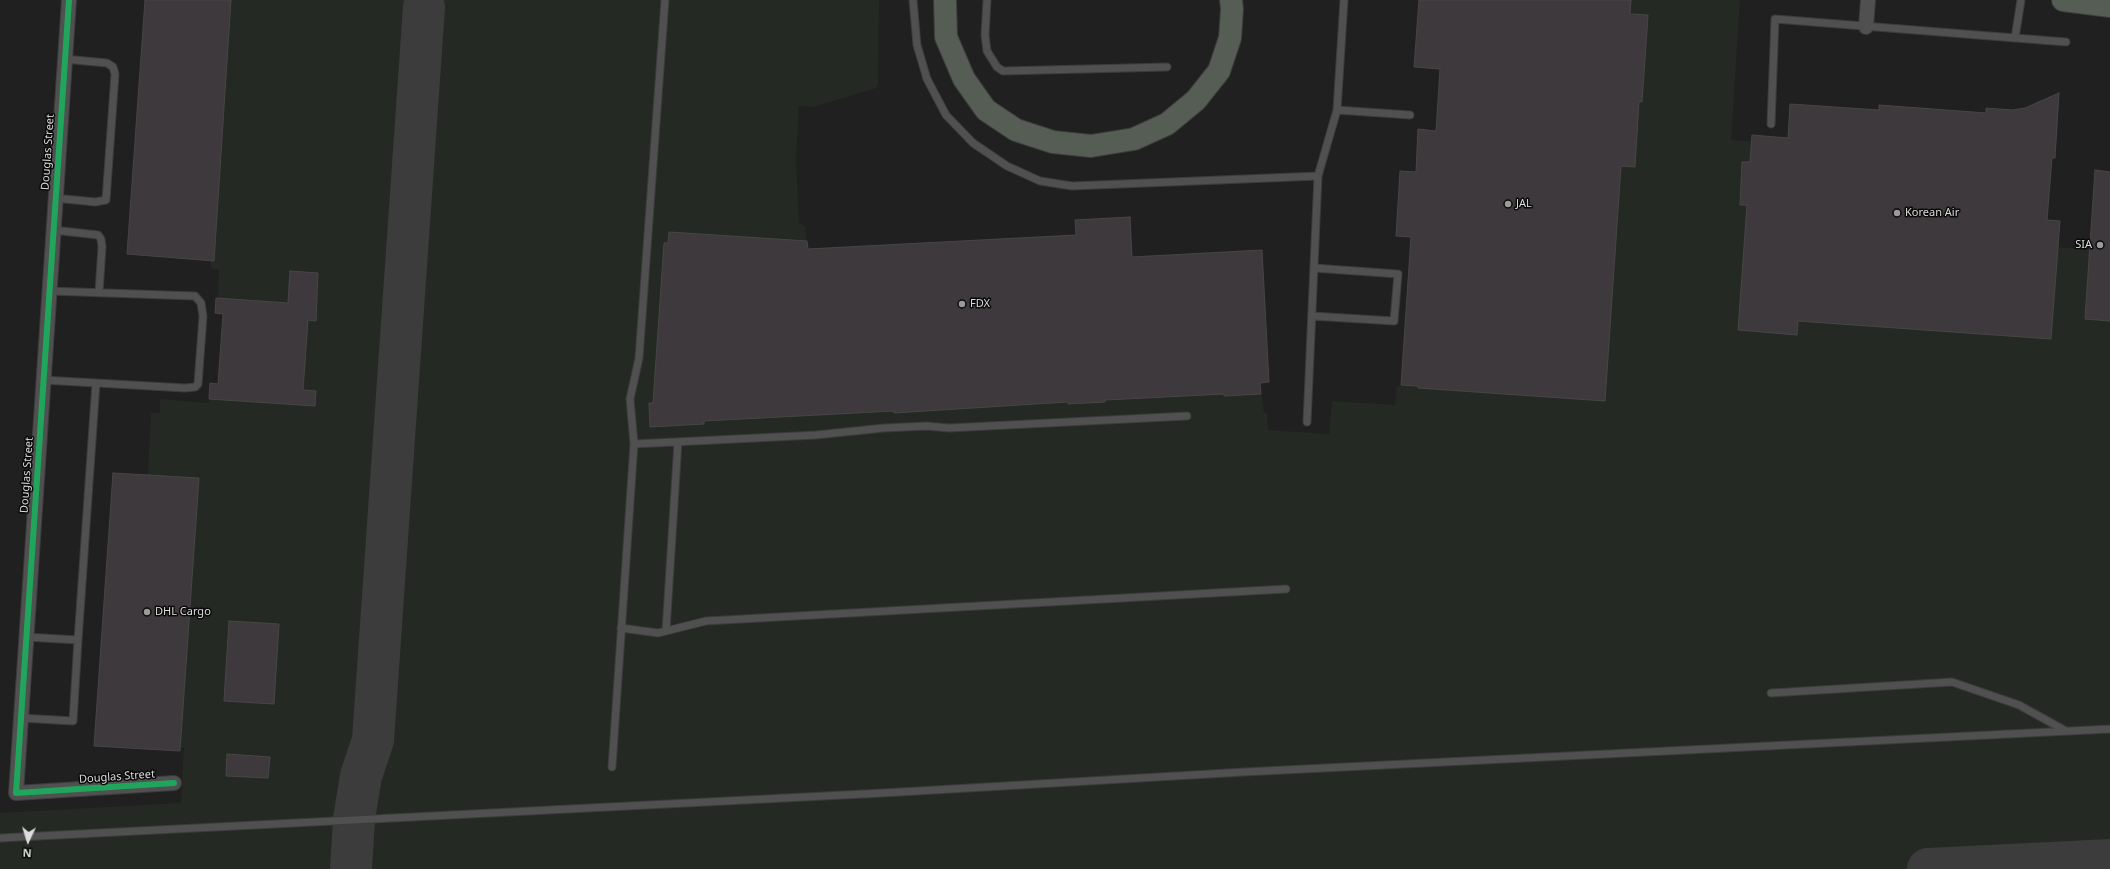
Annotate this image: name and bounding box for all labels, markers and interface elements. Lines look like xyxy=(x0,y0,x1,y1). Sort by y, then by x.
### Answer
street label: Douglas Street xyxy=(39,114,57,190)
place label: JAL xyxy=(1516,197,1532,211)
marker: JAL xyxy=(1503,199,1513,209)
place label: Korean Air xyxy=(1905,206,1959,220)
marker: Korean Air xyxy=(1892,208,1902,218)
place label: SIA xyxy=(2075,238,2092,252)
marker: SIA xyxy=(2095,240,2105,250)
place label: FDX xyxy=(970,297,990,311)
marker: FDX xyxy=(957,299,967,309)
street label: Douglas Street xyxy=(18,437,36,513)
place label: DHL Cargo xyxy=(155,605,211,619)
marker: DHL Cargo xyxy=(142,607,152,617)
street label: Douglas Street xyxy=(79,768,155,786)
north arrow xyxy=(8,821,48,861)
text: N xyxy=(22,846,32,861)

